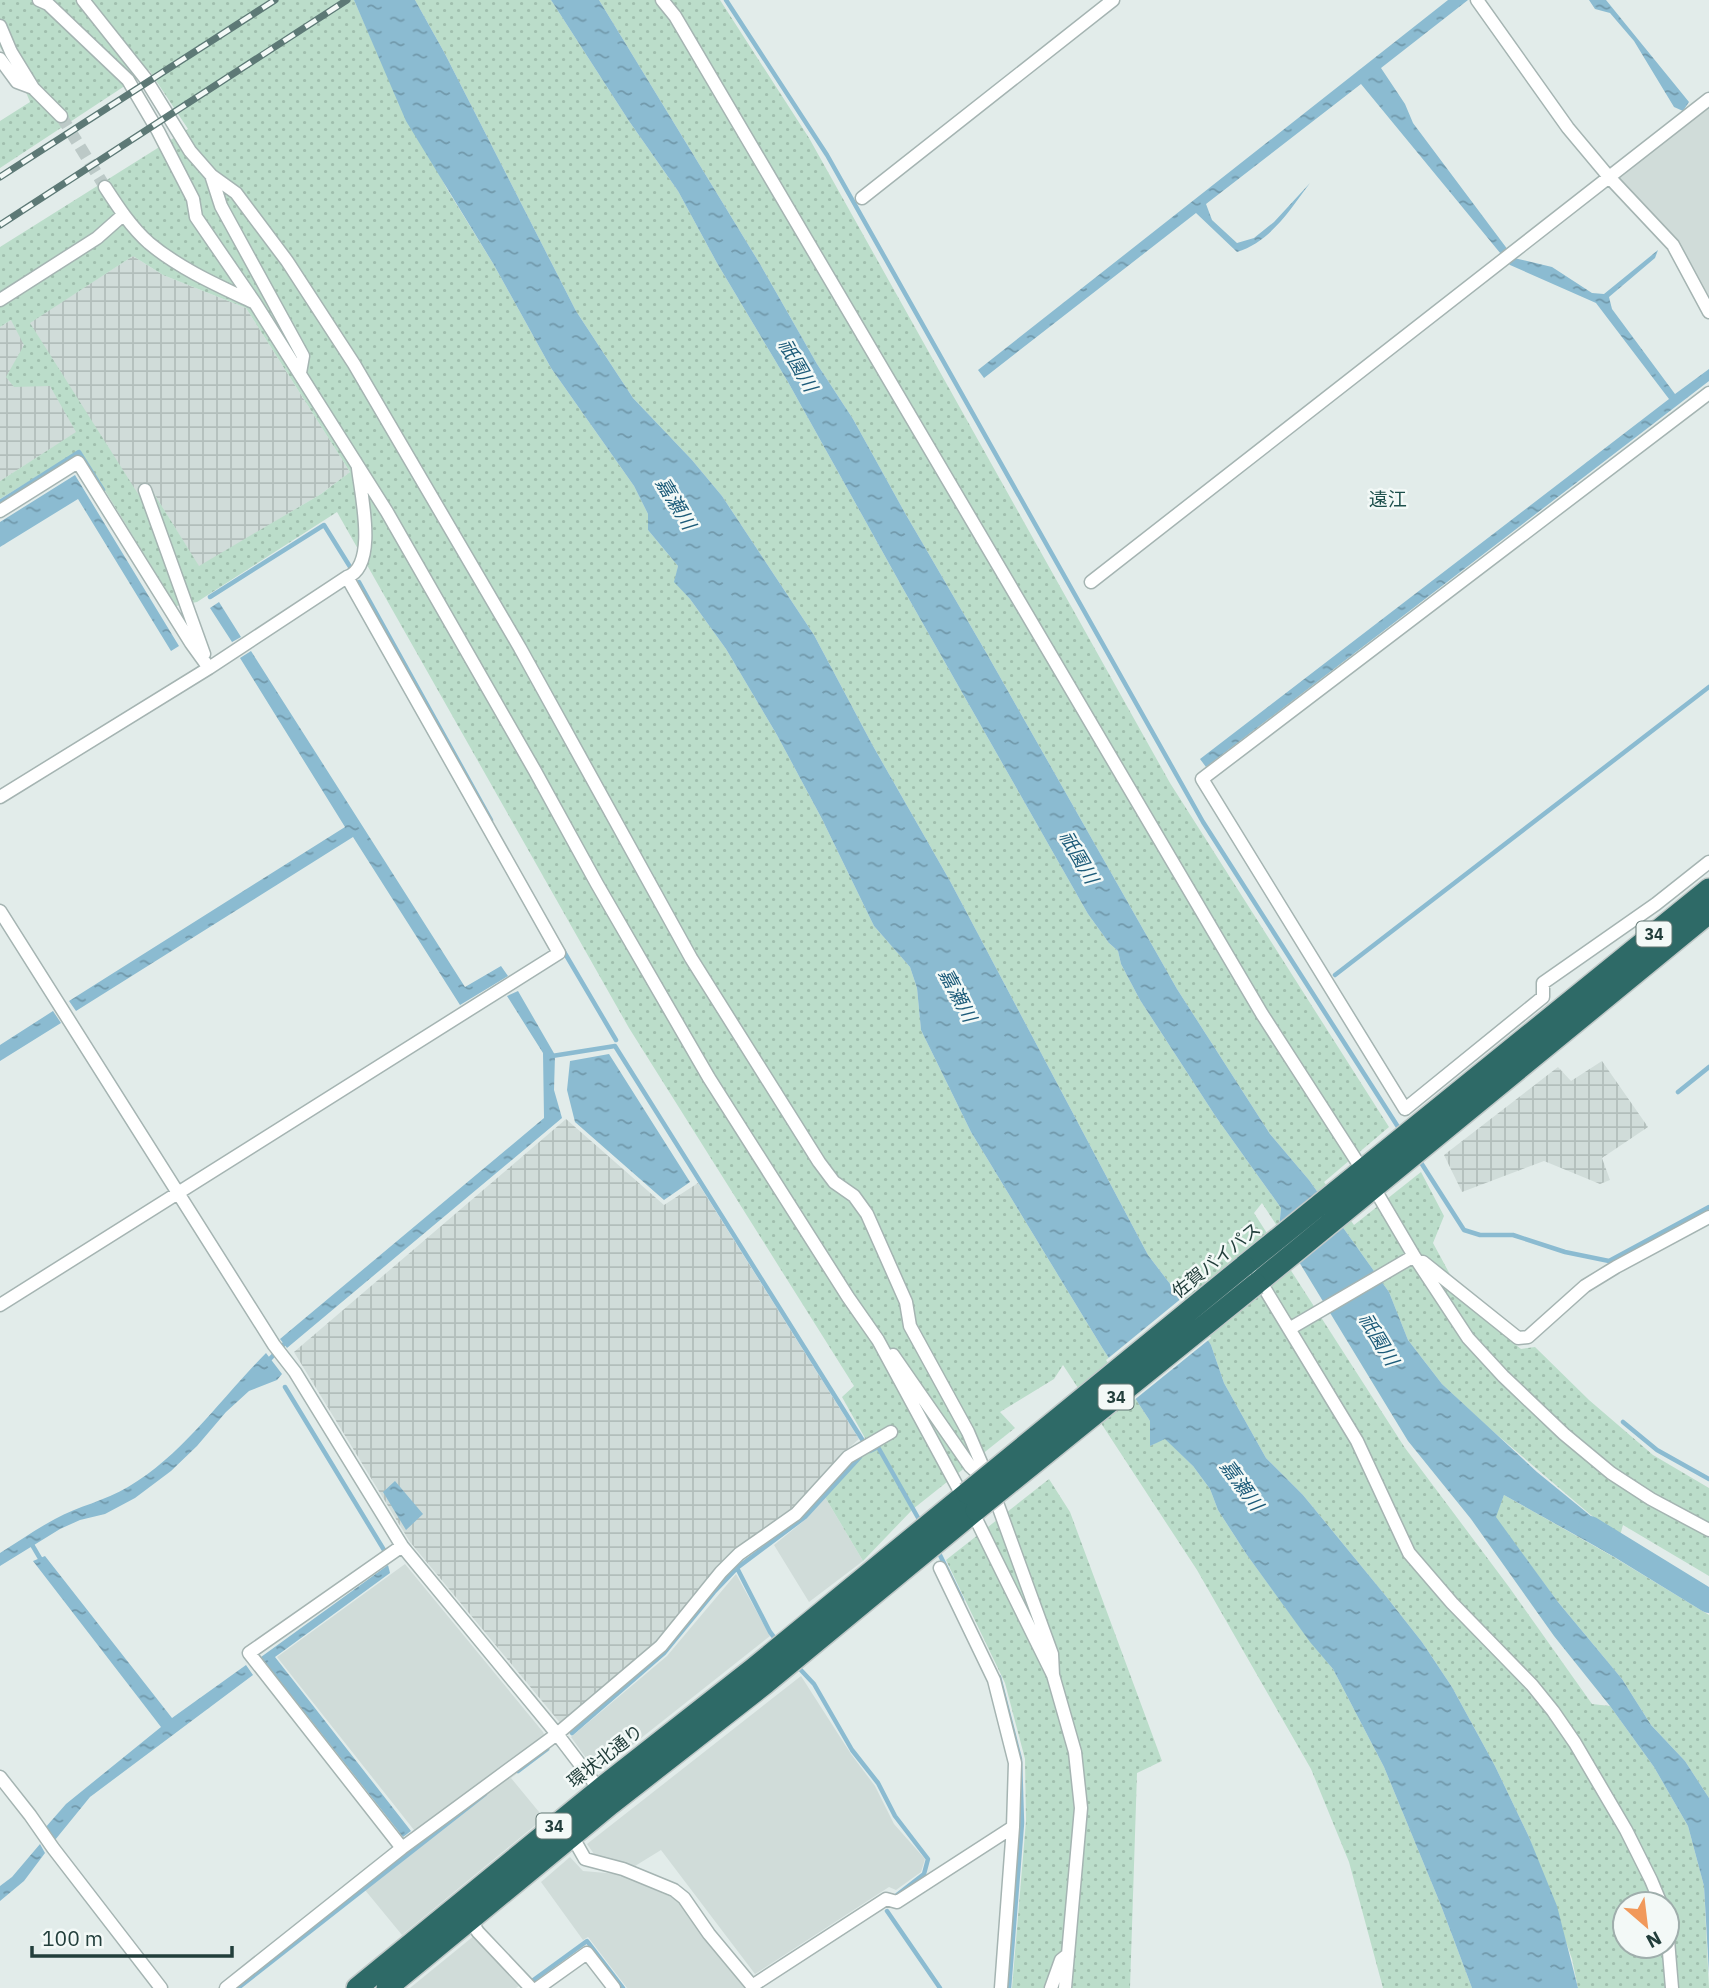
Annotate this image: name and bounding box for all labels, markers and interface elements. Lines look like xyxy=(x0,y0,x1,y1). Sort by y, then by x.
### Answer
water label: 祇園川 xyxy=(773,334,824,397)
water label: 嘉瀬川 xyxy=(651,472,702,535)
district label: 遠江 xyxy=(1369,487,1407,511)
water label: 祇園川 xyxy=(1054,826,1105,889)
road number: 34 xyxy=(1636,922,1672,946)
water label: 嘉瀬川 xyxy=(934,964,983,1028)
street label: 佐賀バイパス xyxy=(1167,1217,1265,1303)
water label: 祇園川 xyxy=(1354,1308,1405,1371)
road number: 34 xyxy=(1098,1385,1134,1410)
water label: 嘉瀬川 xyxy=(1216,1455,1270,1517)
street label: 環状北通り xyxy=(562,1719,648,1793)
road number: 34 xyxy=(536,1814,572,1838)
north arrow xyxy=(1611,1890,1681,1960)
scale bar xyxy=(32,1914,231,1958)
text: 100 m xyxy=(42,1924,103,1952)
text: N xyxy=(1642,1926,1666,1954)

